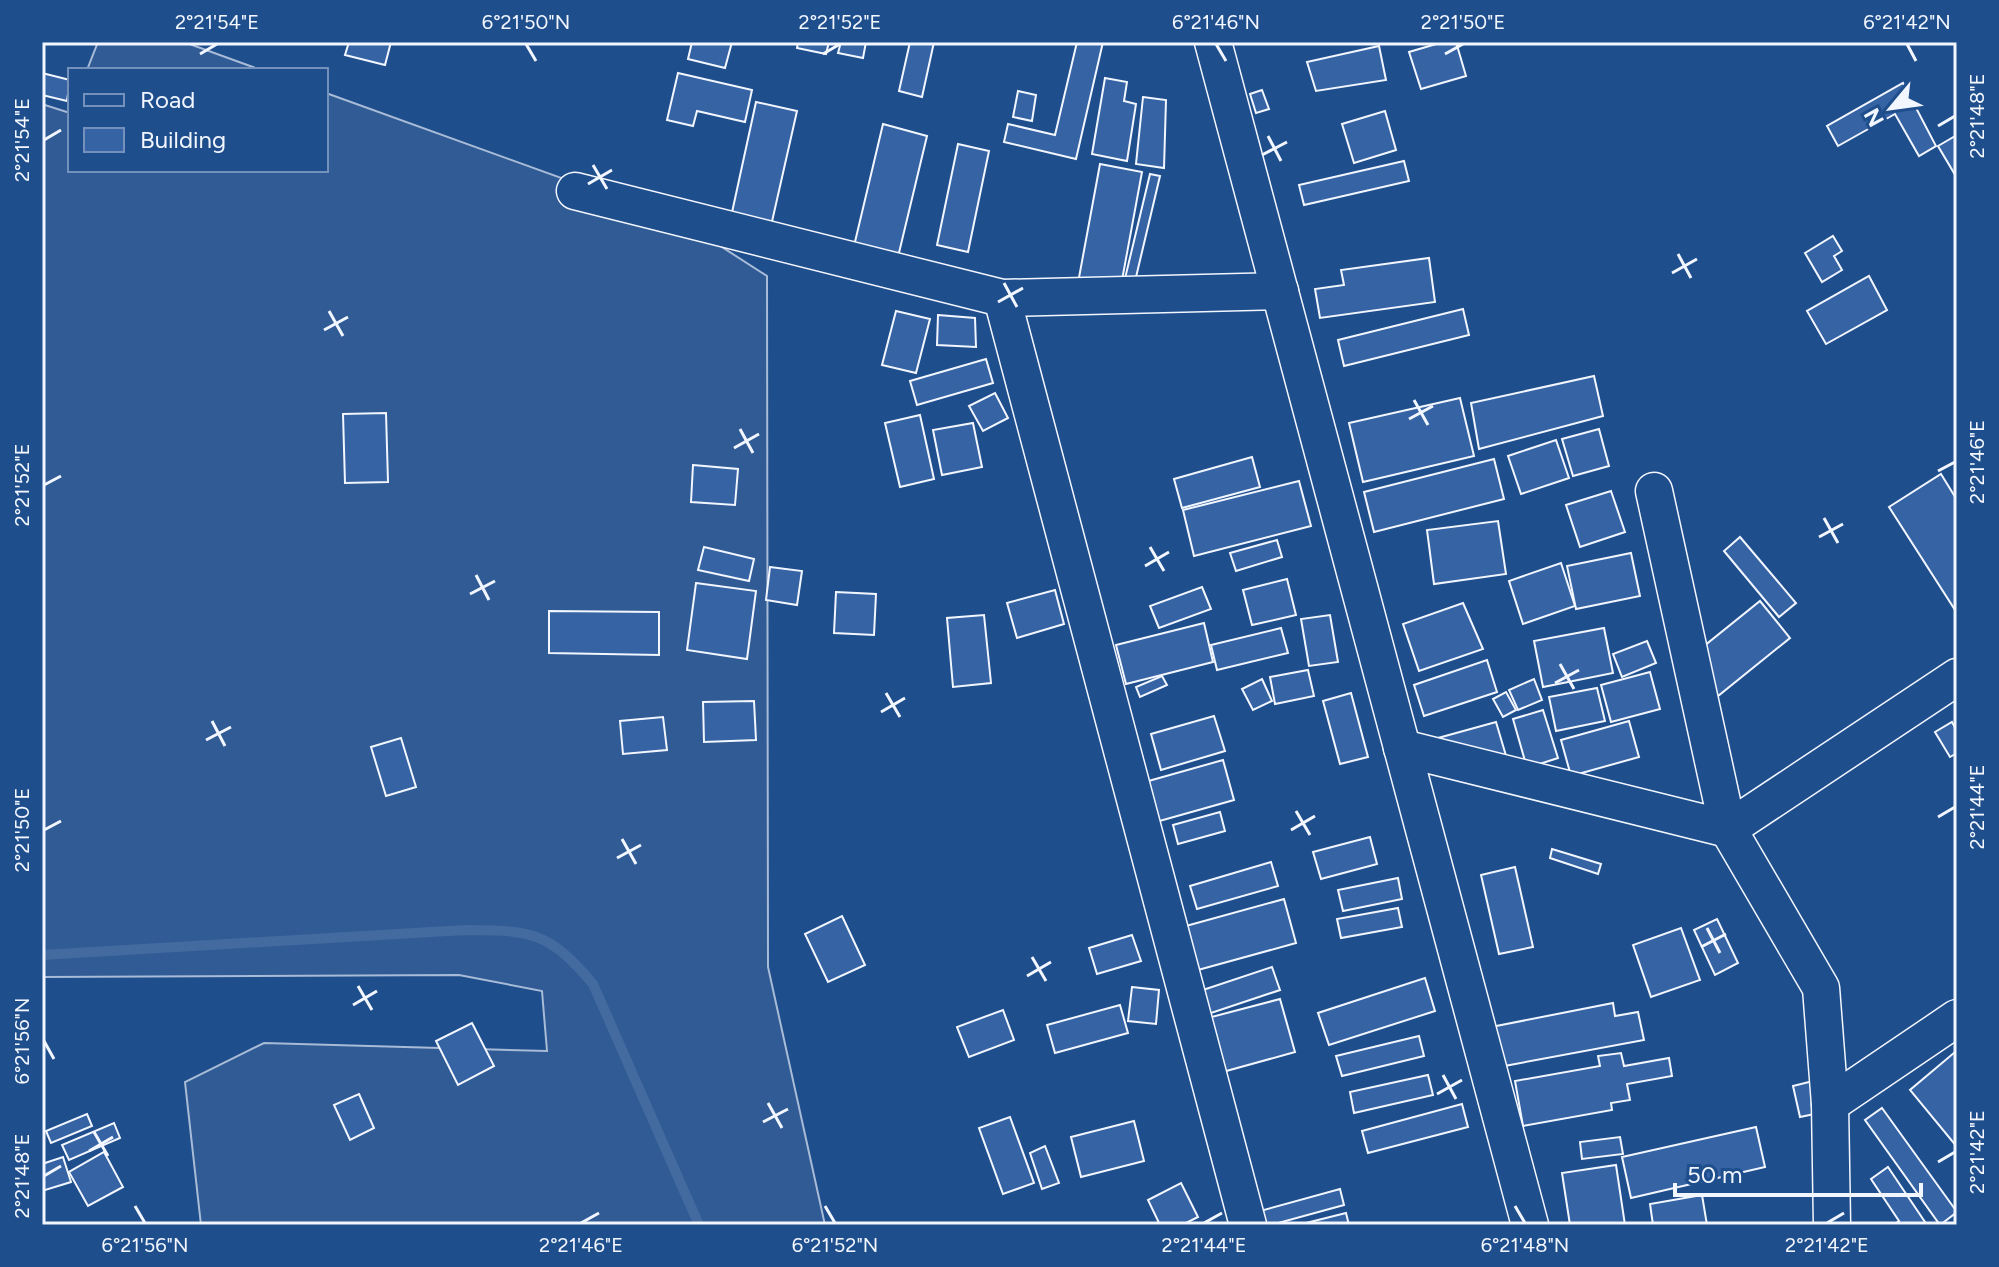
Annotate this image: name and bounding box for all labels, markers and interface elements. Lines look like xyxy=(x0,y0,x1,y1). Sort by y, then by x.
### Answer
text: 2°21'54"E xyxy=(175,10,259,34)
text: 6°21'50"N xyxy=(482,10,570,34)
text: 2°21'52"E xyxy=(799,10,881,34)
text: 6°21'46"N xyxy=(1172,10,1260,34)
text: 2°21'50"E xyxy=(1421,10,1505,34)
text: 6°21'42"N xyxy=(1863,10,1951,34)
legend xyxy=(68,68,328,172)
north arrow xyxy=(1851,68,1931,148)
text: 2°21'48"E xyxy=(1965,74,1989,158)
text: Road xyxy=(140,85,195,114)
text: 2°21'54"E xyxy=(10,98,34,182)
text: N xyxy=(1858,103,1890,131)
text: Building xyxy=(140,125,226,154)
text: 2°21'46"E xyxy=(1965,420,1989,504)
text: 2°21'52"E xyxy=(10,444,34,526)
text: 2°21'44"E xyxy=(1965,764,1989,850)
text: 2°21'50"E xyxy=(10,788,34,872)
text: 6°21'56"N xyxy=(10,998,34,1084)
text: 2°21'42"E xyxy=(1965,1110,1989,1194)
text: 2°21'48"E xyxy=(10,1134,34,1218)
scale bar xyxy=(1675,1147,1921,1197)
text: 50 m xyxy=(1687,1160,1743,1189)
text: 6°21'56"N xyxy=(102,1233,188,1257)
text: 2°21'46"E xyxy=(539,1233,623,1257)
text: 6°21'52"N xyxy=(792,1233,878,1257)
text: 2°21'44"E xyxy=(1161,1233,1247,1257)
text: 6°21'48"N xyxy=(1481,1233,1569,1257)
text: 2°21'42"E xyxy=(1785,1233,1869,1257)

